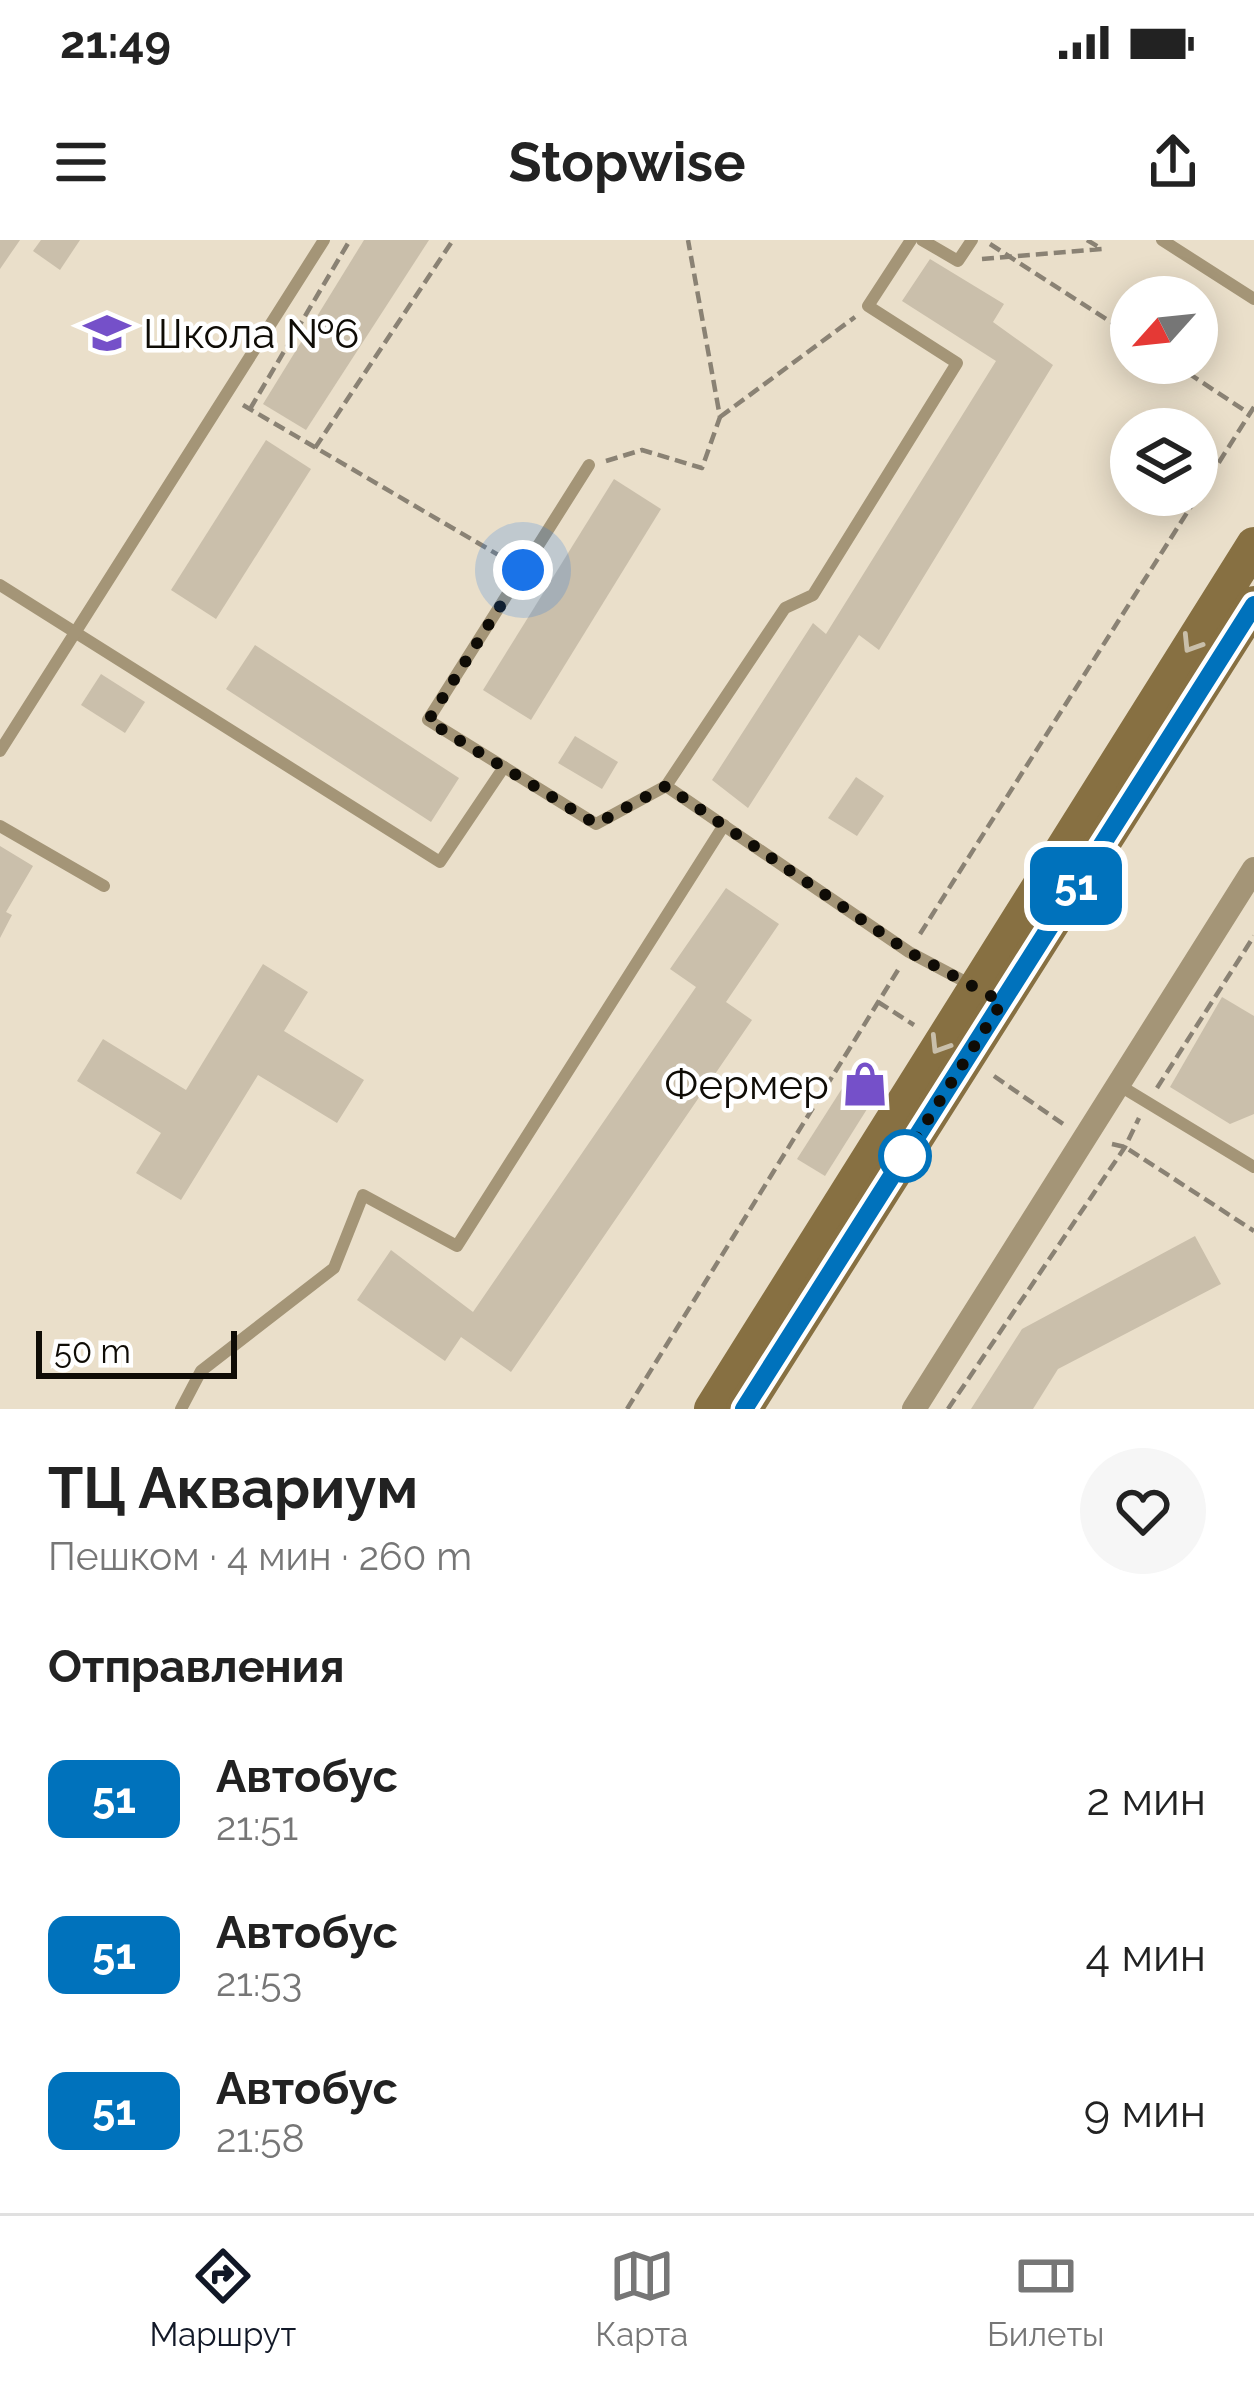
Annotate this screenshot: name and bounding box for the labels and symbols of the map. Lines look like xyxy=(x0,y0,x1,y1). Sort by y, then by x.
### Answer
north arrow xyxy=(1110,276,1218,384)
school or university icon: Школа №6 xyxy=(82,308,132,358)
place label: Школа №6 xyxy=(143,309,359,358)
your location xyxy=(493,540,553,600)
one-way arrow xyxy=(1183,631,1206,653)
line badge: 51 xyxy=(1022,847,1130,925)
one-way arrow xyxy=(931,1032,953,1054)
shop icon: Фермер xyxy=(840,1059,890,1109)
place label: Фермер xyxy=(664,1060,829,1109)
unlabelled marker xyxy=(880,1131,930,1181)
scale bar xyxy=(36,1325,237,1378)

